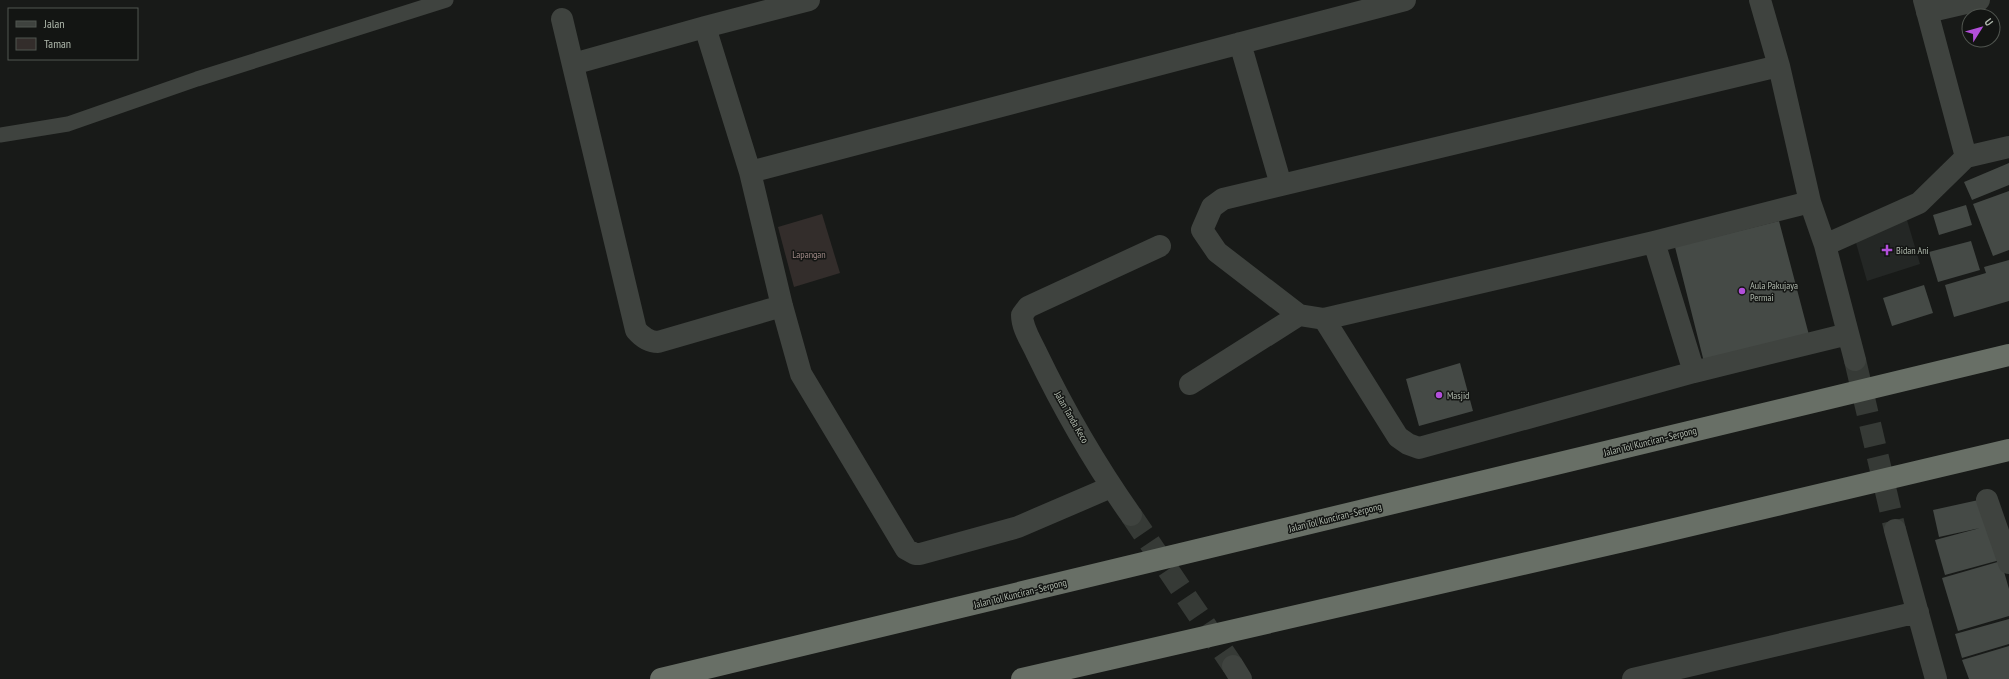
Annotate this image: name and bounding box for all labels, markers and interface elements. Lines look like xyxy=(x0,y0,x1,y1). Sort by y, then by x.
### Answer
legend xyxy=(8,8,138,60)
north arrow xyxy=(1961,8,2001,48)
text: Jalan xyxy=(43,16,65,31)
text: U xyxy=(1982,16,1996,29)
text: Taman xyxy=(44,36,71,51)
marker: Bidan Ani xyxy=(1881,244,1893,256)
place label: Bidan Ani xyxy=(1896,244,1929,257)
park label: Lapangan xyxy=(792,248,826,261)
place label: Aula Pakujaya Permai xyxy=(1750,279,1798,304)
marker: Aula Pakujaya Permai xyxy=(1737,286,1747,296)
street label: Jalan Tanda Keco xyxy=(1051,388,1092,446)
place label: Masjid xyxy=(1447,389,1469,402)
marker: Masjid xyxy=(1434,390,1444,400)
street label: Jalan Tol Kunciran–Serpong xyxy=(1601,424,1698,460)
street label: Jalan Tol Kunciran–Serpong xyxy=(1286,500,1383,536)
street label: Jalan Tol Kunciran–Serpong xyxy=(971,576,1068,612)

